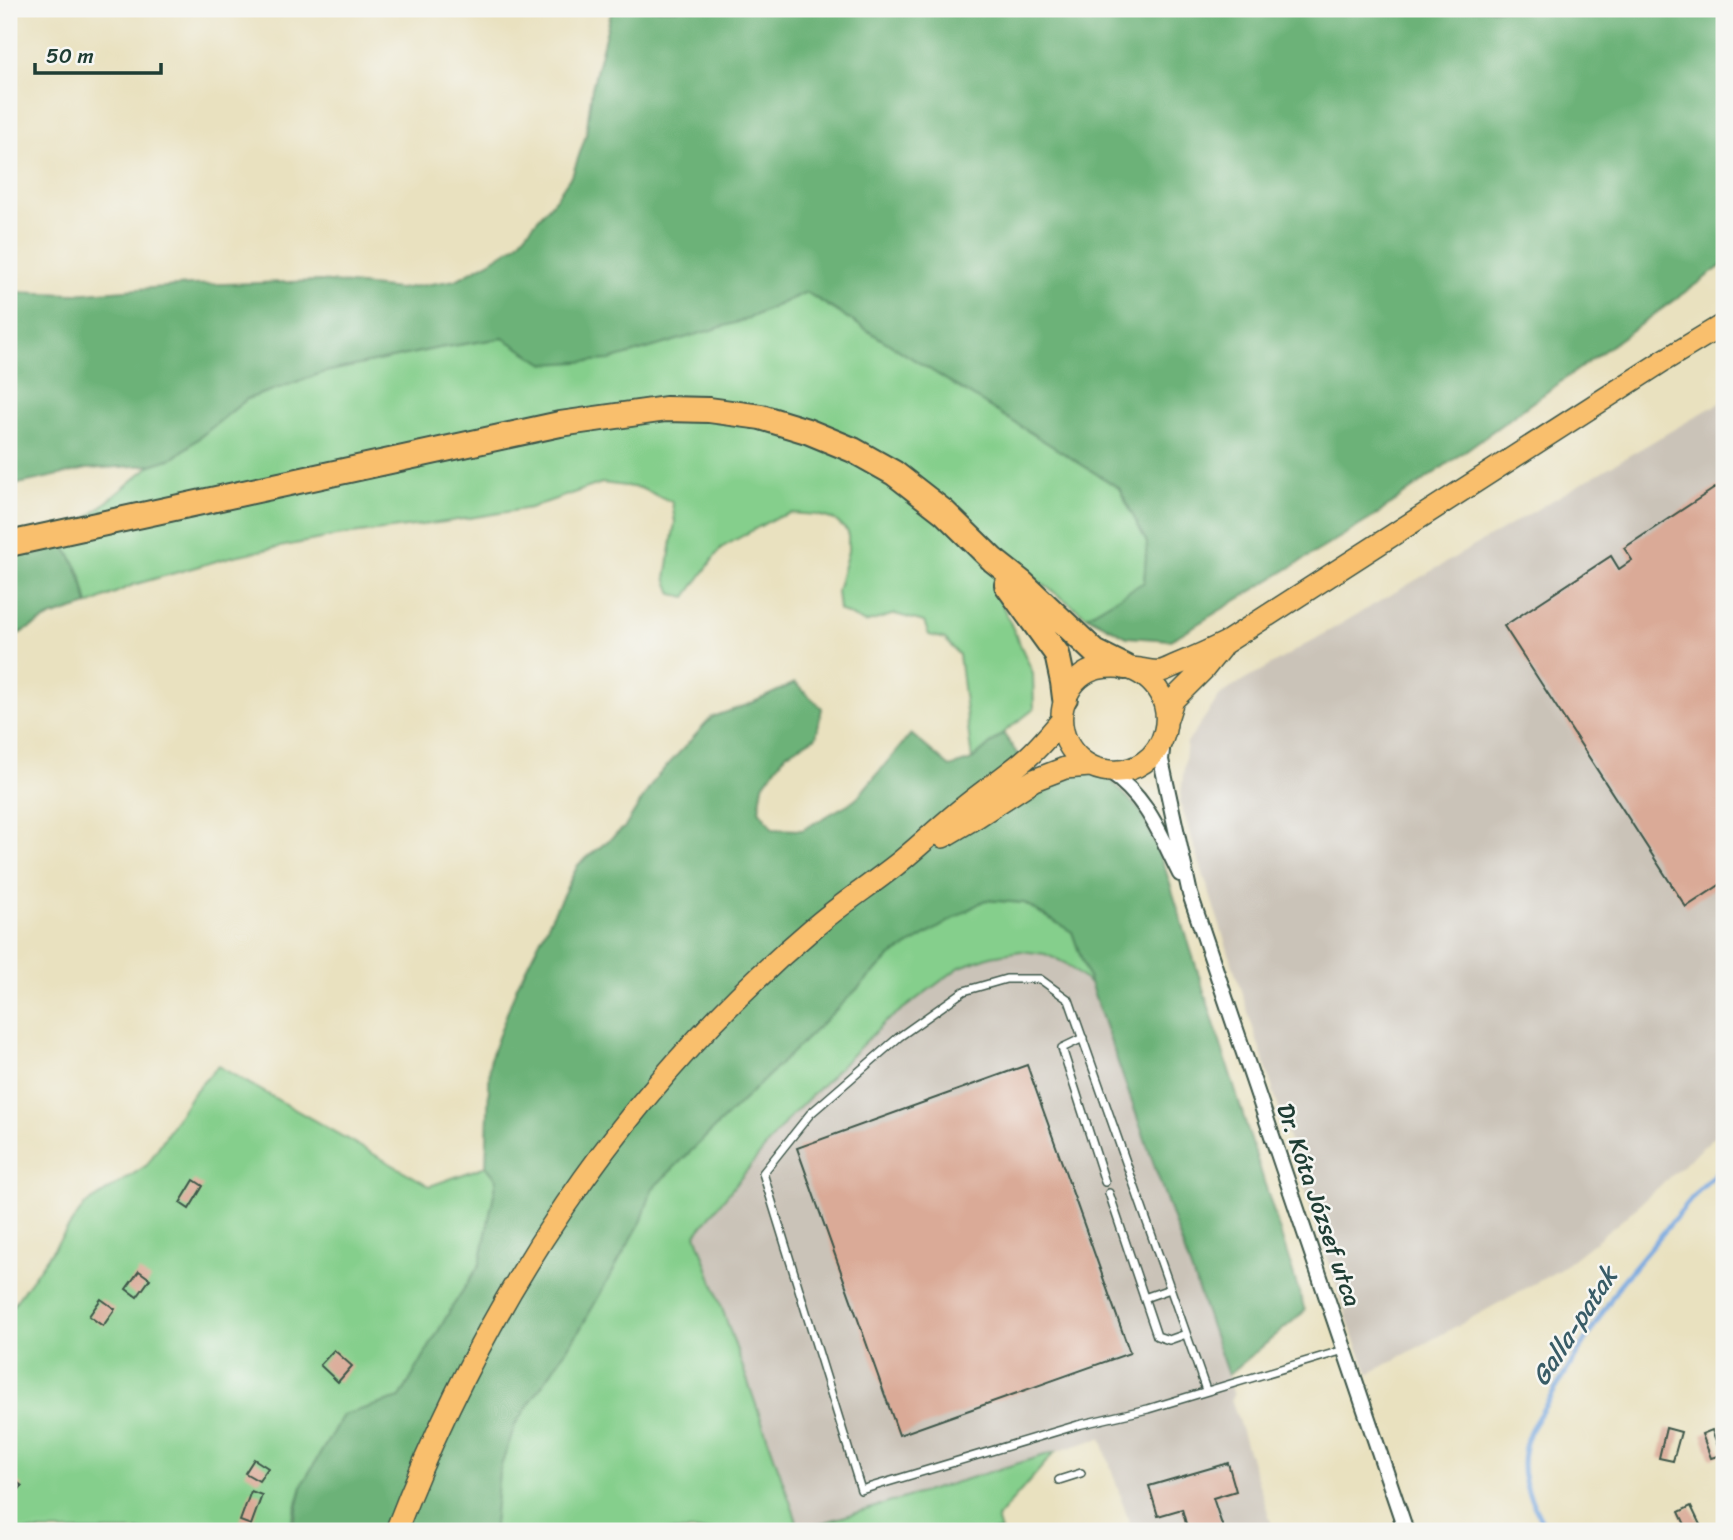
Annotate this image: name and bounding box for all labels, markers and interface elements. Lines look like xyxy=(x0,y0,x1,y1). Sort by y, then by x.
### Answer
scale bar xyxy=(35,32,161,76)
text: 50 m xyxy=(46,37,94,75)
street label: Dr. Kóta József utca xyxy=(1265,1098,1373,1312)
water label: Galla-patak xyxy=(1518,1255,1632,1395)

